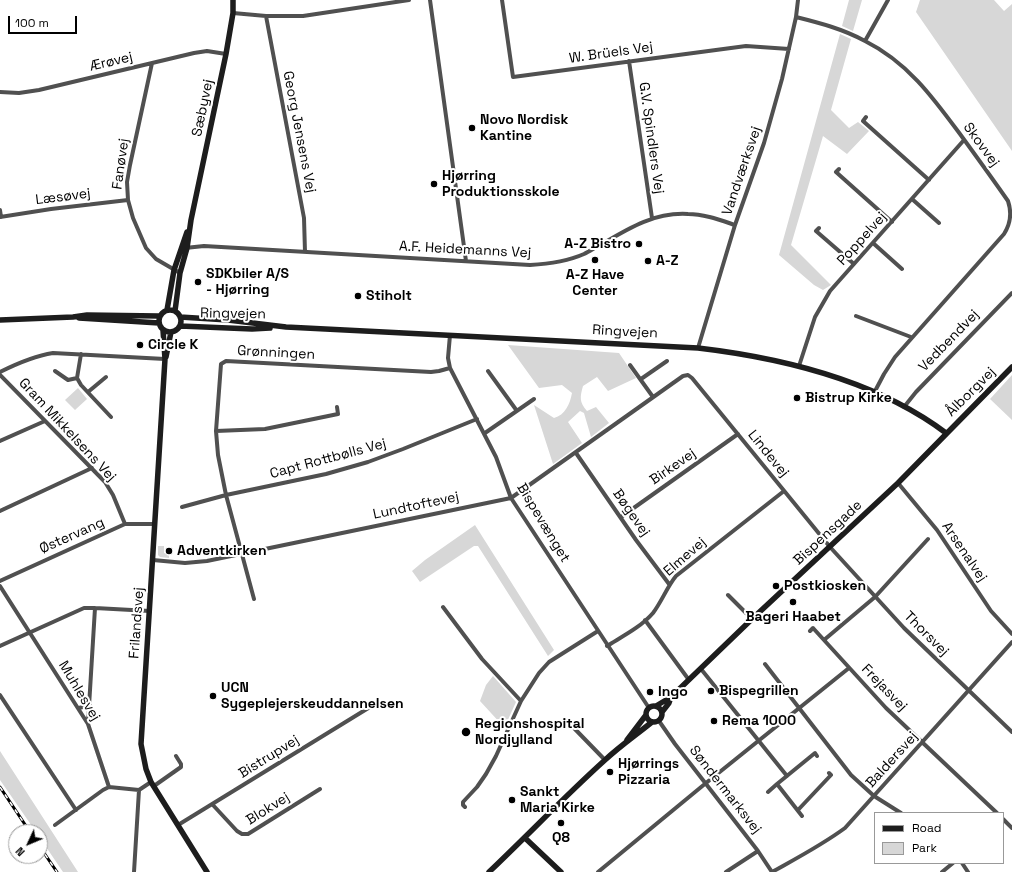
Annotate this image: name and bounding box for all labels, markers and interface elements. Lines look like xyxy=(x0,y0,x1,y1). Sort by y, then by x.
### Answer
scale bar xyxy=(10,8,79,34)
text: 100 m xyxy=(15,15,49,31)
street label: W. Brüels Vej xyxy=(568,39,654,67)
street label: Ærøvej xyxy=(88,49,134,75)
street label: Georg Jensens Vej xyxy=(279,70,319,194)
street label: Sæbyvej xyxy=(189,78,217,138)
street label: G.V. Spindlers Vej xyxy=(635,81,667,195)
place label: Novo Nordisk Kantine xyxy=(480,112,568,144)
street label: Skovvej xyxy=(959,120,1003,170)
marker: Novo Nordisk Kantine xyxy=(467,123,477,133)
street label: Vandværksvej xyxy=(719,124,765,218)
street label: Fanøvej xyxy=(109,137,133,191)
place label: Hjørring Produktionsskole xyxy=(442,168,560,200)
marker: Hjørring Produktionsskole xyxy=(429,179,439,189)
street label: Læsøvej xyxy=(35,185,91,209)
street label: Poppelvej xyxy=(834,209,890,269)
place label: A-Z Bistro xyxy=(564,236,631,252)
street label: A.F. Heidemanns Vej xyxy=(398,238,532,262)
marker: A-Z Bistro xyxy=(634,239,644,249)
place label: A-Z xyxy=(656,253,679,269)
marker: A-Z Have Center xyxy=(590,255,600,265)
marker: A-Z xyxy=(643,256,653,266)
place label: SDKbiler A/S - Hjørring xyxy=(206,266,289,298)
place label: A-Z Have Center xyxy=(566,267,624,300)
marker: SDKbiler A/S - Hjørring xyxy=(193,277,203,287)
place label: Stiholt xyxy=(366,288,412,304)
marker: Stiholt xyxy=(353,291,363,301)
street label: Ringvejen xyxy=(200,305,266,323)
street label: Vedbendvej xyxy=(915,307,983,375)
street label: Ringvejen xyxy=(592,322,658,342)
place label: Circle K xyxy=(148,337,198,353)
marker: Circle K xyxy=(135,340,145,350)
street label: Grønningen xyxy=(237,343,315,363)
street label: Ålborgvej xyxy=(943,364,999,420)
street label: Gram Mikkelsens Vej xyxy=(15,375,119,485)
place label: Bistrup Kirke xyxy=(805,390,892,406)
marker: Bistrup Kirke xyxy=(792,393,802,403)
street label: Lindevej xyxy=(744,427,792,481)
street label: Capt Rottbølls Vej xyxy=(268,435,388,483)
street label: Birkevej xyxy=(647,445,699,489)
street label: Bispevænget xyxy=(513,480,573,566)
street label: Bøgevej xyxy=(609,486,653,540)
street label: Lundtoftevej xyxy=(371,489,461,523)
street label: Bispensgade xyxy=(790,497,866,569)
street label: Østervang xyxy=(37,514,107,558)
street label: Arsenalvej xyxy=(938,519,990,585)
street label: Elmevej xyxy=(660,534,710,580)
place label: Adventkirken xyxy=(177,543,267,559)
marker: Adventkirken xyxy=(164,546,174,556)
place label: Postkiosken xyxy=(784,578,866,594)
marker: Postkiosken xyxy=(771,581,781,591)
street label: Frilandsvej xyxy=(126,587,148,659)
marker: Bageri Haabet xyxy=(788,597,798,607)
street label: Thorsvej xyxy=(900,608,952,660)
place label: Bageri Haabet xyxy=(745,609,841,625)
street label: Muhlesvej xyxy=(55,658,103,724)
street label: Frejasvej xyxy=(858,661,910,715)
place label: UCN Sygeplejerskeuddannelsen xyxy=(221,680,404,712)
place label: Bispegrillen xyxy=(719,683,799,699)
place label: Ingo xyxy=(658,684,688,700)
marker: Bispegrillen xyxy=(706,686,716,696)
marker: Ingo xyxy=(645,687,655,697)
marker: UCN Sygeplejerskeuddannelsen xyxy=(208,691,218,701)
place label: Rema 1000 xyxy=(722,713,796,729)
place label: Regionshospital Nordjylland xyxy=(475,716,584,748)
marker: Rema 1000 xyxy=(709,716,719,726)
marker: Regionshospital Nordjylland xyxy=(460,726,472,738)
street label: Baldersvej xyxy=(863,729,921,791)
street label: Bistrupvej xyxy=(236,732,302,782)
street label: Søndermarksvej xyxy=(685,743,765,837)
place label: Hjørrings Pizzaria xyxy=(618,756,679,788)
marker: Hjørrings Pizzaria xyxy=(605,767,615,777)
place label: Sankt Maria Kirke xyxy=(520,784,595,816)
street label: Blokvej xyxy=(243,789,293,829)
marker: Sankt Maria Kirke xyxy=(507,795,517,805)
legend xyxy=(874,812,1004,864)
marker: Q8 xyxy=(556,818,566,828)
text: Road xyxy=(912,820,941,836)
north arrow xyxy=(8,824,48,864)
place label: Q8 xyxy=(552,830,570,846)
text: Park xyxy=(912,840,937,856)
text: N xyxy=(12,844,28,859)

